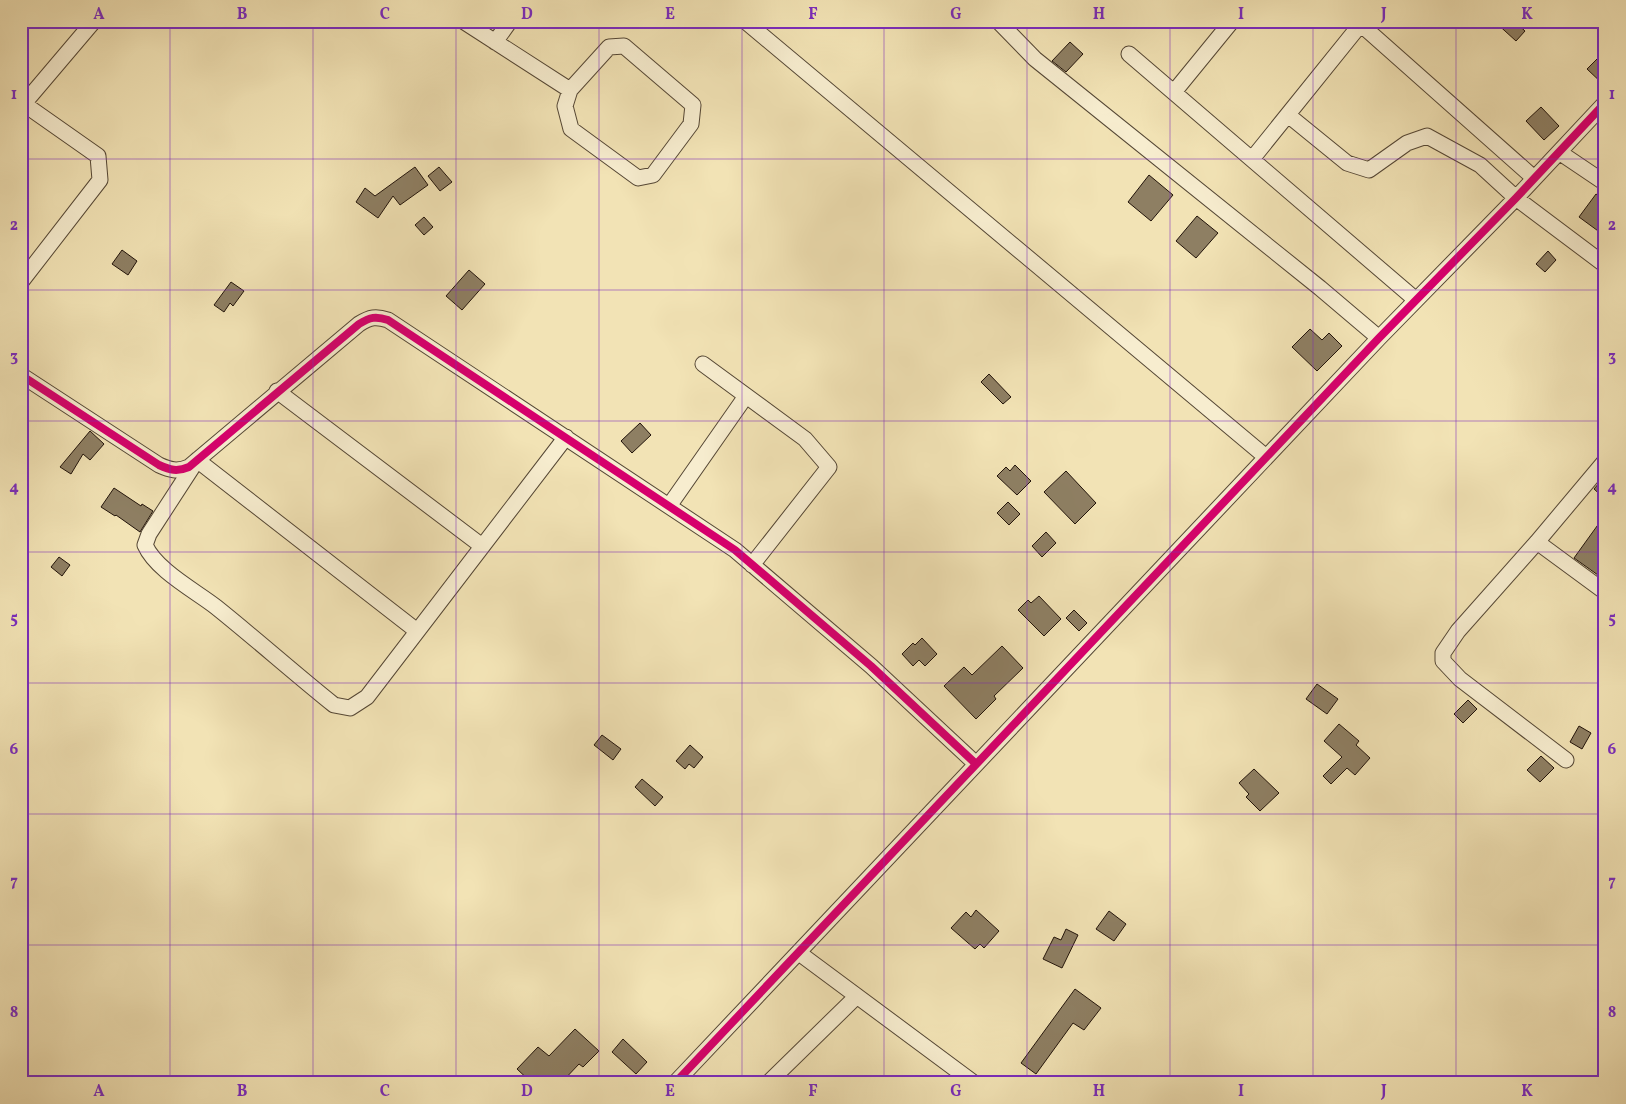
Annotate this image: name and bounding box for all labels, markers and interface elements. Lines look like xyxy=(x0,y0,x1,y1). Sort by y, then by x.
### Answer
text: A xyxy=(93,4,105,26)
text: B xyxy=(237,4,248,26)
text: C xyxy=(380,4,390,26)
text: D xyxy=(521,4,533,26)
text: E xyxy=(665,4,675,26)
text: F xyxy=(808,4,818,26)
text: G xyxy=(950,4,962,26)
text: H xyxy=(1093,4,1105,26)
text: I xyxy=(1238,4,1244,26)
text: J xyxy=(1380,4,1387,26)
text: K xyxy=(1521,4,1533,26)
text: 1 xyxy=(11,84,17,106)
text: 1 xyxy=(1609,84,1615,106)
text: 2 xyxy=(10,215,18,237)
text: 2 xyxy=(1608,215,1616,237)
text: 3 xyxy=(10,346,18,368)
text: 3 xyxy=(1608,346,1616,368)
text: 4 xyxy=(9,477,19,499)
text: 4 xyxy=(1607,477,1617,499)
text: 5 xyxy=(10,608,18,630)
text: 5 xyxy=(1608,608,1616,630)
text: 6 xyxy=(10,739,19,761)
text: 6 xyxy=(1608,739,1617,761)
text: 7 xyxy=(10,871,18,893)
text: 7 xyxy=(1608,871,1616,893)
text: 8 xyxy=(10,1002,18,1024)
text: 8 xyxy=(1608,1002,1616,1024)
text: A xyxy=(93,1081,105,1103)
text: B xyxy=(237,1081,248,1103)
text: C xyxy=(380,1081,390,1103)
text: D xyxy=(521,1081,533,1103)
text: E xyxy=(665,1081,675,1103)
text: F xyxy=(808,1081,818,1103)
text: G xyxy=(950,1081,962,1103)
text: H xyxy=(1093,1081,1105,1103)
text: I xyxy=(1238,1081,1244,1103)
text: J xyxy=(1380,1081,1387,1103)
text: K xyxy=(1521,1081,1533,1103)

